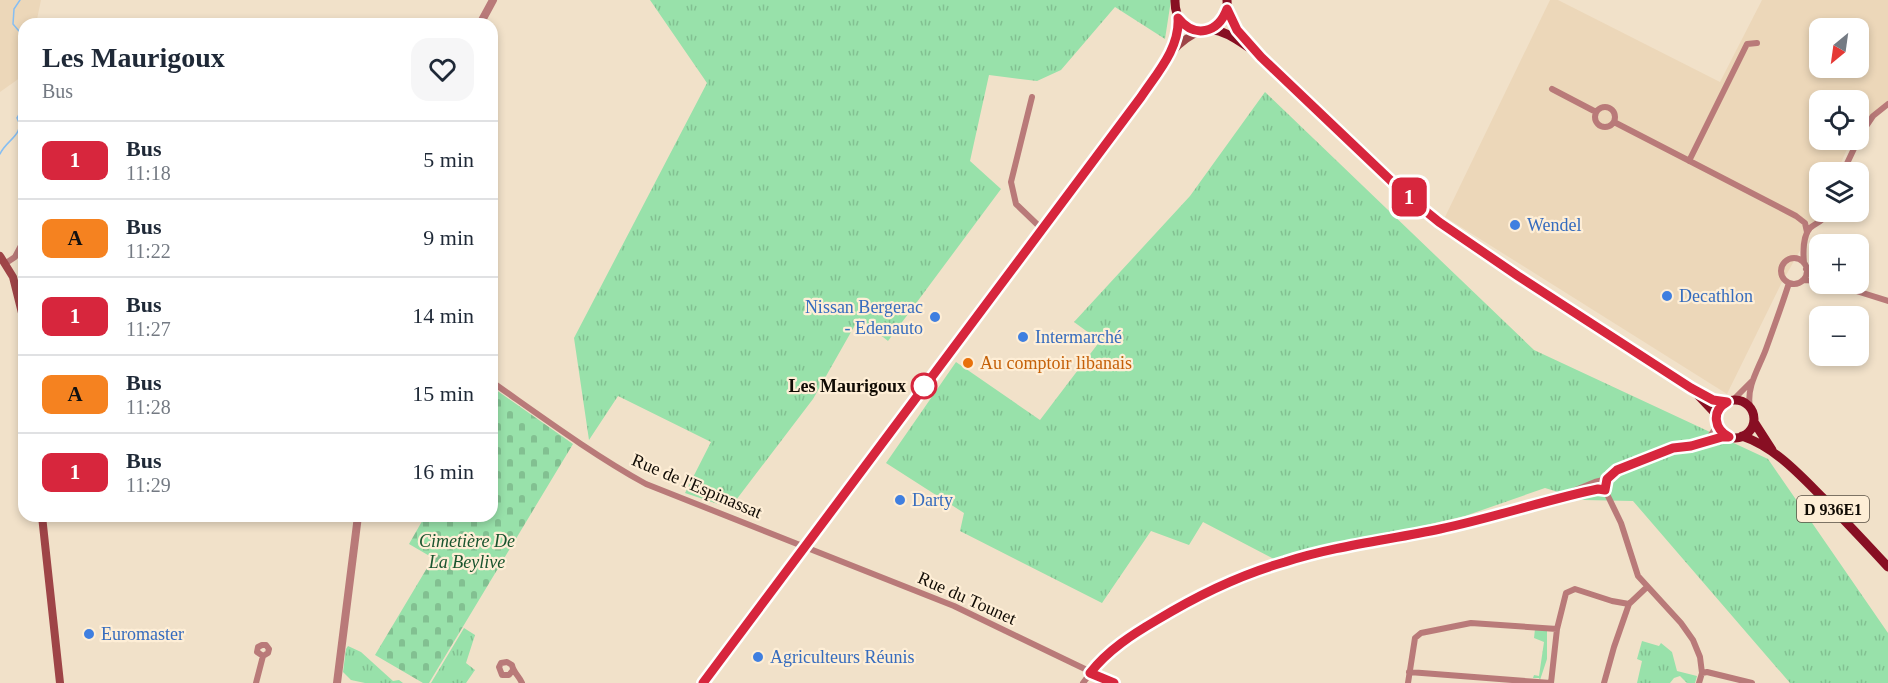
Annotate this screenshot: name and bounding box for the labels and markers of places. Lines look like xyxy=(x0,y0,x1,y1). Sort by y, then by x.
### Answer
place label: Wendel xyxy=(1527,215,1582,235)
marker: Wendel xyxy=(1508,218,1522,232)
place label: Decathlon xyxy=(1679,286,1753,306)
marker: Decathlon xyxy=(1660,289,1674,303)
place label: Nissan Bergerac - Edenauto xyxy=(805,297,923,338)
marker: Nissan Bergerac - Edenauto xyxy=(928,310,942,324)
place label: Intermarché xyxy=(1035,327,1122,347)
marker: Intermarché xyxy=(1016,330,1030,344)
place label: Au comptoir libanais xyxy=(980,353,1132,373)
marker: Au comptoir libanais xyxy=(961,356,975,370)
marker: Les Maurigoux xyxy=(911,373,937,399)
place label: Les Maurigoux xyxy=(788,376,906,396)
place label: Darty xyxy=(912,490,953,510)
marker: Darty xyxy=(893,493,907,507)
place label: Euromaster xyxy=(101,624,184,644)
marker: Euromaster xyxy=(82,627,96,641)
place label: Agriculteurs Réunis xyxy=(770,647,914,667)
marker: Agriculteurs Réunis xyxy=(751,650,765,664)

